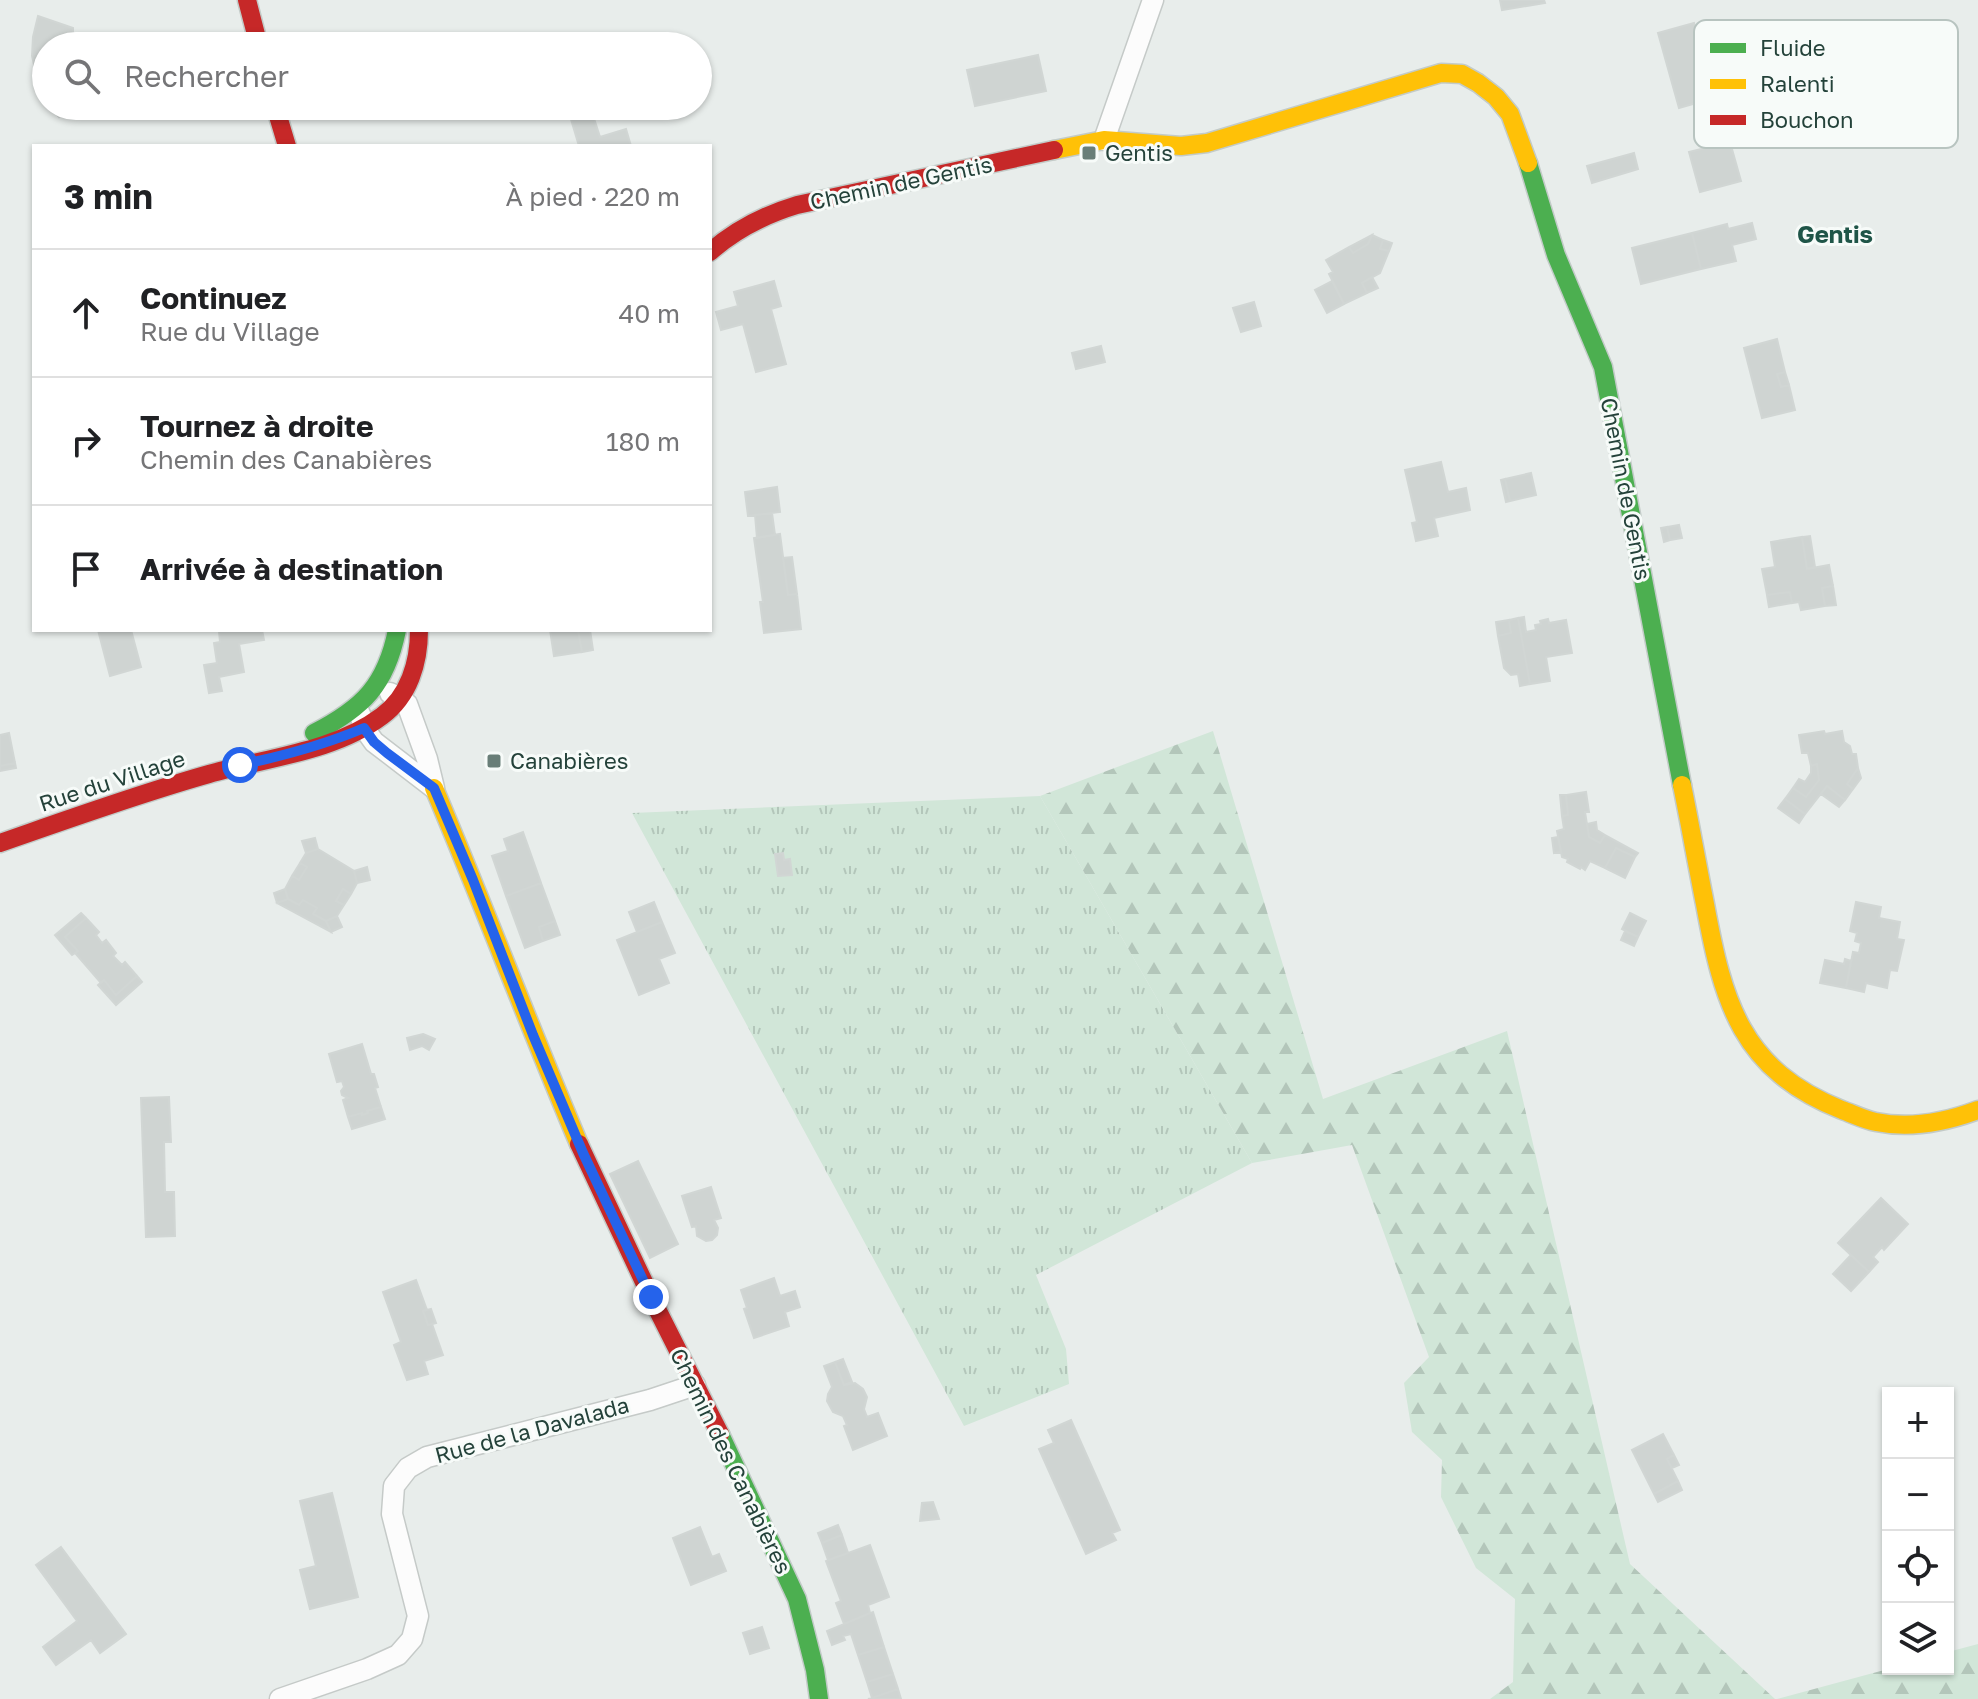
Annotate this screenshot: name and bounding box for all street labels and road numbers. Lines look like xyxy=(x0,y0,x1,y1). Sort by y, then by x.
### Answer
street label: Chemin de Gentis xyxy=(807,150,994,215)
street label: Chemin de Gentis xyxy=(1596,395,1657,582)
street label: Rue du Village xyxy=(35,744,188,817)
street label: Chemin des Canabières xyxy=(665,1344,798,1578)
street label: Rue de la Davalada xyxy=(432,1391,632,1468)

